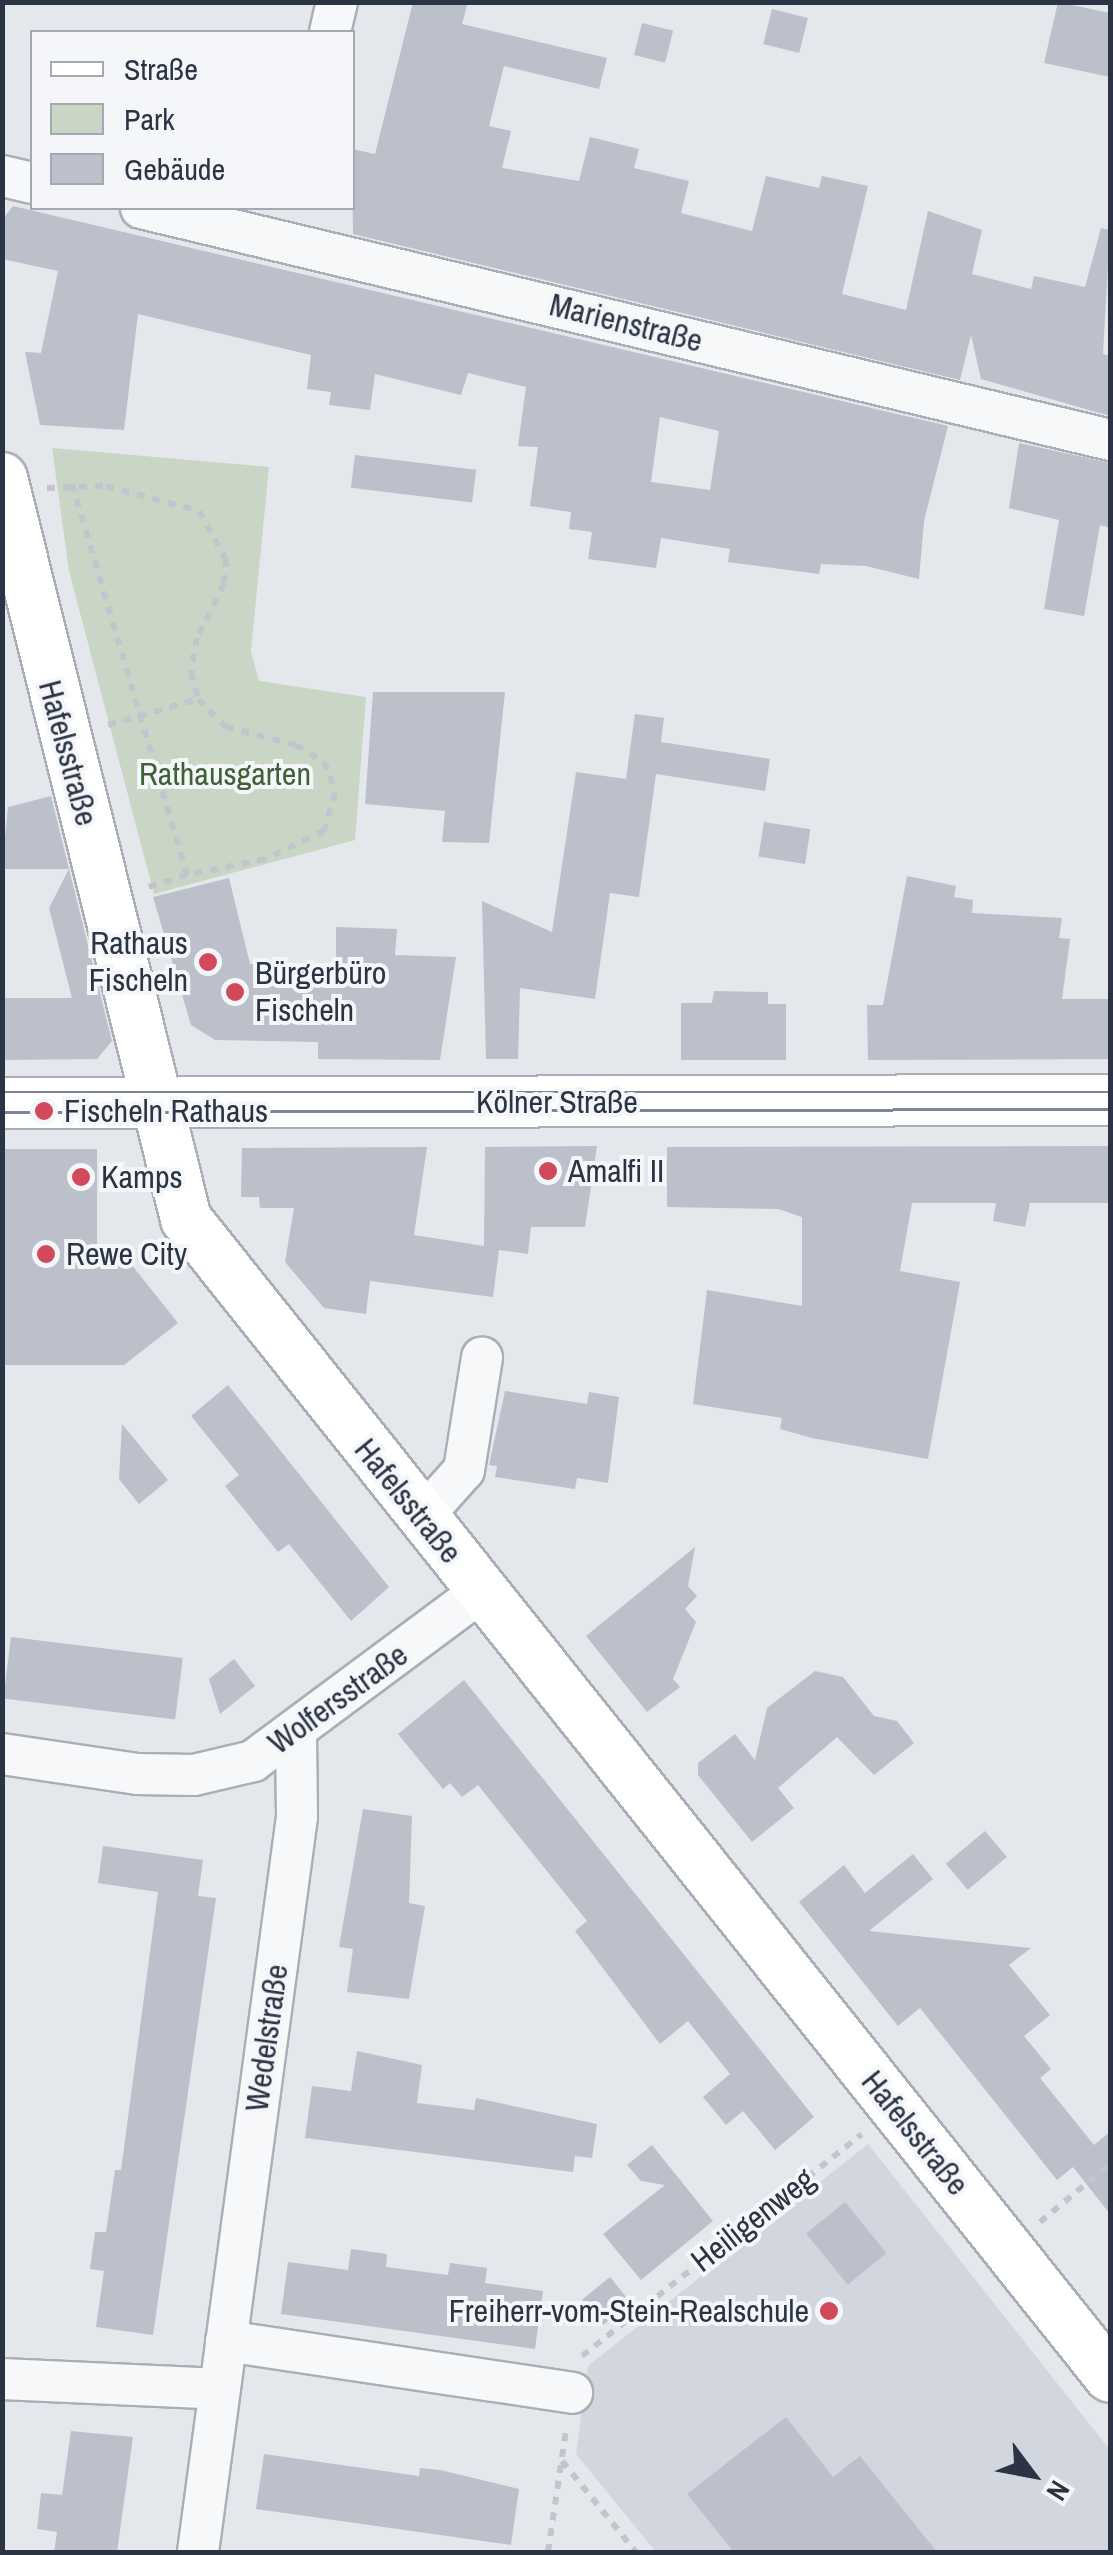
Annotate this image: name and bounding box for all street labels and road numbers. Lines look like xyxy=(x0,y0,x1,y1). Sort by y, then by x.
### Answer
street label: Marienstraße xyxy=(546,285,706,361)
street label: Hafelsstraße xyxy=(30,676,106,830)
street label: Kölner Straße xyxy=(476,1083,638,1121)
street label: Hafelsstraße xyxy=(346,1431,470,1571)
street label: Wolfersstraße xyxy=(261,1636,415,1762)
street label: Wedelstraße xyxy=(238,1962,296,2114)
street label: Hafelsstraße xyxy=(853,2063,977,2203)
street label: Heiligenweg xyxy=(684,2160,822,2280)

